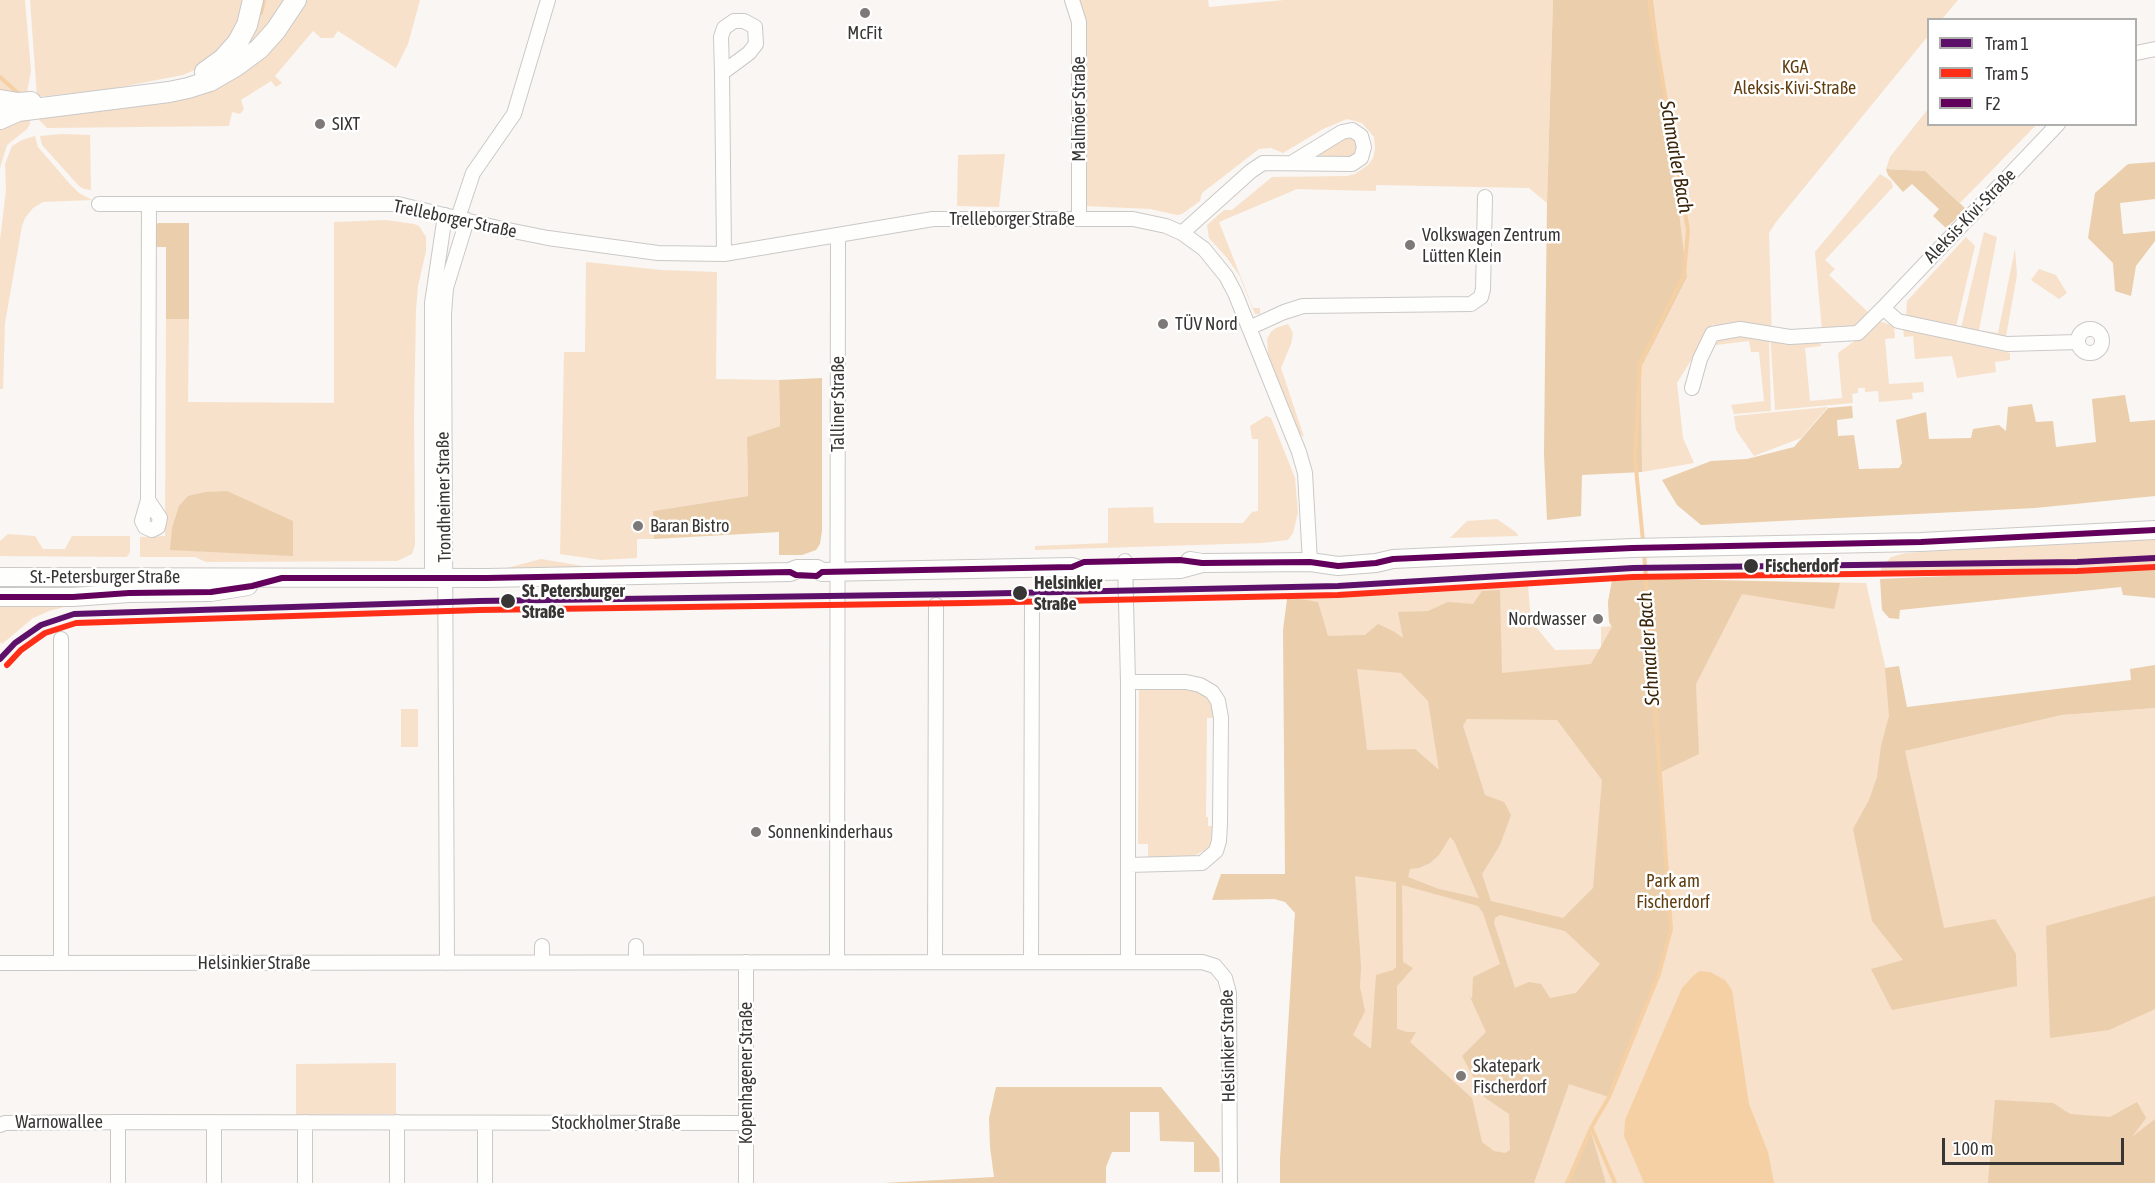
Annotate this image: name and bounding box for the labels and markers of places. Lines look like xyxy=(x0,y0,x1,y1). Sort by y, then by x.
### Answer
marker: McFit xyxy=(858,6,872,20)
place label: McFit xyxy=(847,22,883,44)
place label: SIXT xyxy=(332,113,360,135)
marker: SIXT xyxy=(313,117,327,131)
place label: Volkswagen Zentrum Lütten Klein xyxy=(1422,224,1561,266)
marker: Volkswagen Zentrum Lütten Klein xyxy=(1403,238,1417,252)
place label: TÜV Nord xyxy=(1175,313,1238,335)
marker: TÜV Nord xyxy=(1156,317,1170,331)
place label: Baran Bistro xyxy=(650,515,729,537)
marker: Baran Bistro xyxy=(631,519,645,533)
place label: Fischerdorf xyxy=(1765,555,1839,577)
marker: Fischerdorf xyxy=(1742,557,1760,575)
place label: Helsinkier Straße xyxy=(1034,572,1102,614)
place label: St. Petersburger Straße xyxy=(522,580,625,622)
marker: Helsinkier Straße xyxy=(1011,584,1029,602)
marker: St. Petersburger Straße xyxy=(499,592,517,610)
place label: Nordwasser xyxy=(1508,608,1586,630)
marker: Nordwasser xyxy=(1591,612,1605,626)
place label: Sonnenkinderhaus xyxy=(768,821,893,843)
marker: Sonnenkinderhaus xyxy=(749,825,763,839)
place label: Skatepark Fischerdorf xyxy=(1473,1055,1547,1098)
marker: Skatepark Fischerdorf xyxy=(1454,1069,1468,1083)

